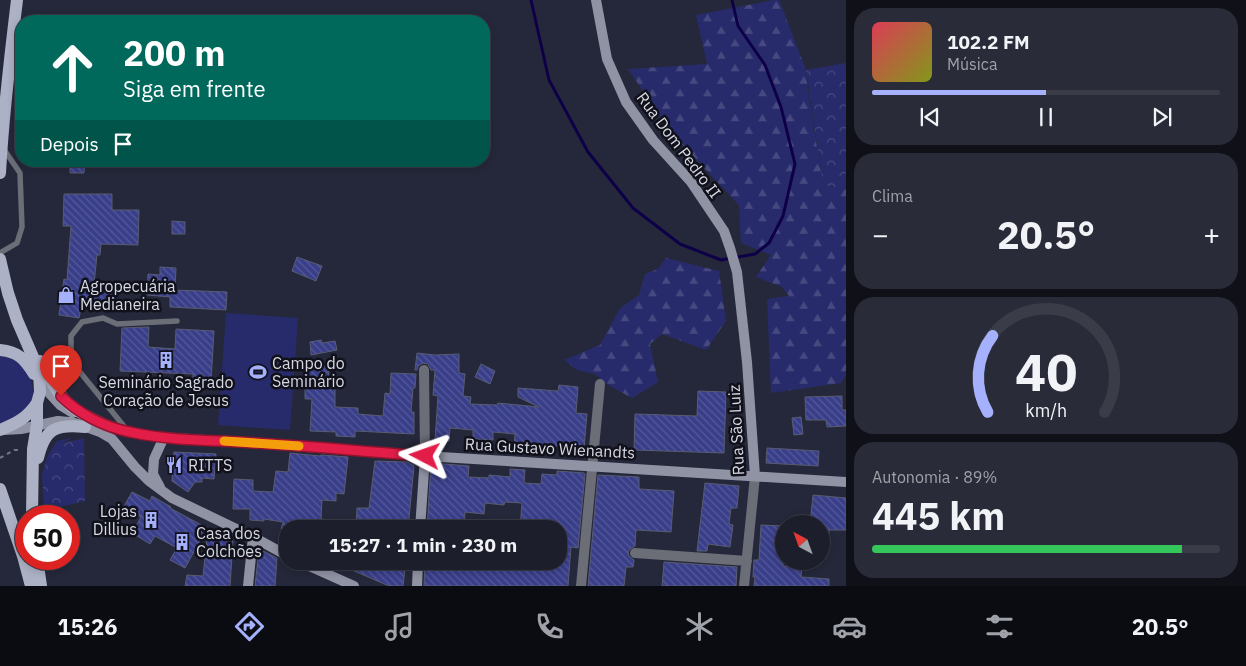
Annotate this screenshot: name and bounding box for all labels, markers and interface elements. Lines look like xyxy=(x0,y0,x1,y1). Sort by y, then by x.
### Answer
text: 200 m xyxy=(123,30,226,76)
text: 102.2 FM xyxy=(947,30,1030,54)
icon: ahead xyxy=(40,35,105,100)
text: Música xyxy=(947,54,997,74)
text: Siga em frente xyxy=(123,74,266,103)
street label: Rua Dom Pedro II xyxy=(633,88,725,202)
icon: previous xyxy=(916,103,944,131)
icon: pause xyxy=(1032,103,1060,131)
icon: next xyxy=(1148,103,1176,131)
icon: arrive xyxy=(109,130,137,158)
text: Depois xyxy=(40,132,99,156)
text: Clima xyxy=(872,186,913,206)
text: 20.5° xyxy=(997,210,1095,259)
text: − xyxy=(872,216,889,253)
text: + xyxy=(1203,216,1220,253)
place label: Agropecuária Medianeira xyxy=(80,276,176,314)
shop icon: Agropecuária Medianeira xyxy=(56,285,76,305)
text: 40 xyxy=(1015,338,1077,405)
pin xyxy=(40,345,82,396)
building icon: Seminário Sagrado Coração de Jesus xyxy=(156,350,176,370)
icon: arrive xyxy=(47,352,75,380)
place label: Campo do Seminário xyxy=(272,353,345,391)
sports icon: Campo do Seminário xyxy=(248,362,268,382)
place label: Seminário Sagrado Coração de Jesus xyxy=(98,372,234,410)
street label: Rua São Luiz xyxy=(724,384,748,476)
text: km/h xyxy=(1025,399,1067,422)
position arrow xyxy=(398,429,450,481)
street label: Rua Gustavo Wienandts xyxy=(464,434,636,462)
restaurant icon: RITTS xyxy=(164,455,184,475)
place label: RITTS xyxy=(188,455,232,475)
text: Autonomia · 89% xyxy=(872,467,997,487)
text: 445 km xyxy=(872,491,1005,540)
place label: Lojas Dillius xyxy=(93,501,137,539)
speed limit sign: 50 xyxy=(15,505,80,570)
building icon: Lojas Dillius xyxy=(141,510,161,530)
north arrow xyxy=(775,515,830,570)
map controls xyxy=(775,515,830,570)
place label: Casa dos Colchões xyxy=(196,523,262,561)
building icon: Casa dos Colchões xyxy=(172,532,192,552)
text: 15:27 · 1 min · 230 m xyxy=(329,533,517,557)
icon: directions xyxy=(232,609,267,644)
icon: music xyxy=(382,609,417,644)
icon: phone xyxy=(532,609,567,644)
icon: climate xyxy=(682,609,717,644)
icon: car xyxy=(832,609,867,644)
icon: filters xyxy=(982,609,1017,644)
text: 15:26 xyxy=(57,612,118,641)
text: 20.5° xyxy=(1132,612,1189,641)

